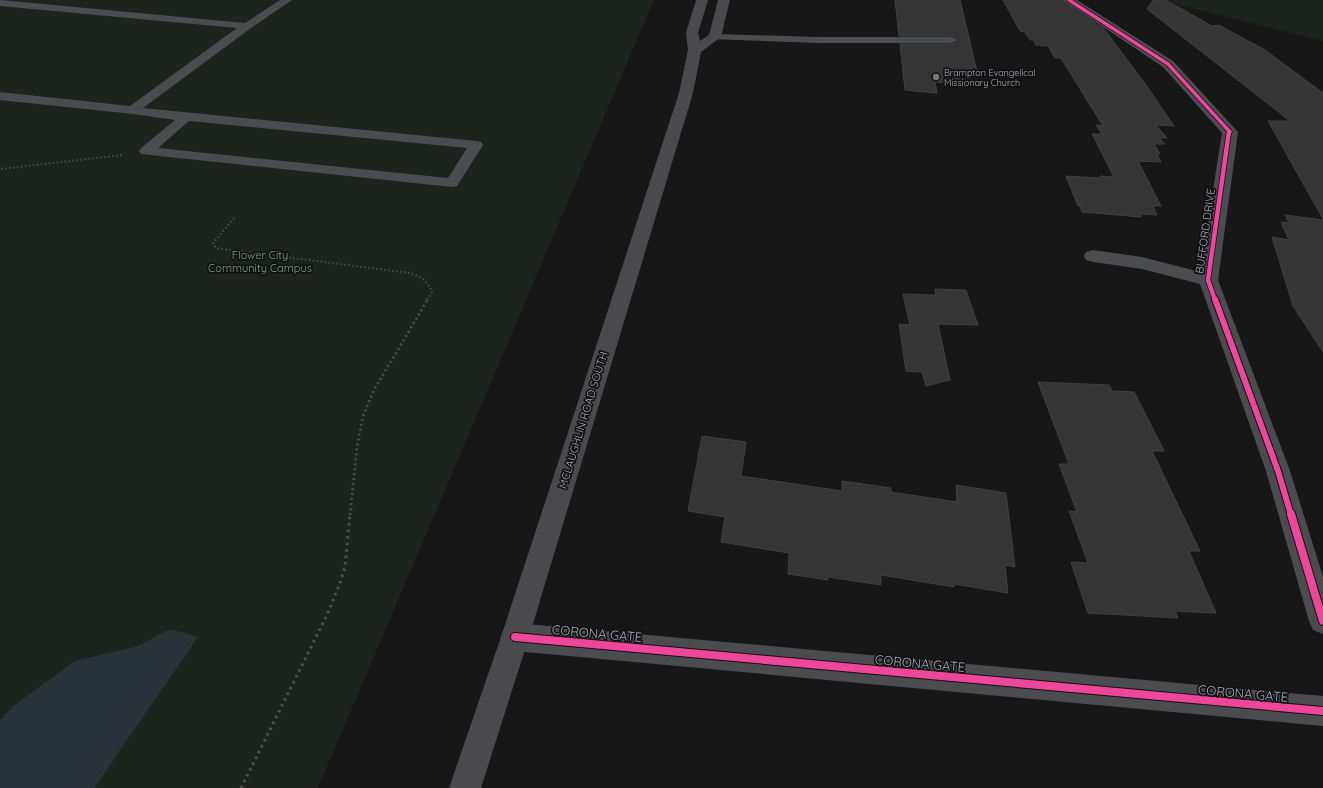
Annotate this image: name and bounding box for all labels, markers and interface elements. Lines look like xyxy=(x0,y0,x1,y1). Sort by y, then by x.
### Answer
place label: Brampton Evangelical Missionary Church xyxy=(944,67,1036,88)
marker: Brampton Evangelical Missionary Church xyxy=(931,72,941,82)
street label: BUFFORD DRIVE xyxy=(1192,188,1218,274)
park label: Flower City Community Campus xyxy=(208,248,312,275)
street label: MCLAUGHLIN ROAD SOUTH xyxy=(555,350,611,490)
street label: CORONA GATE xyxy=(551,621,643,645)
street label: CORONA GATE xyxy=(874,651,966,675)
street label: CORONA GATE xyxy=(1197,681,1289,705)

